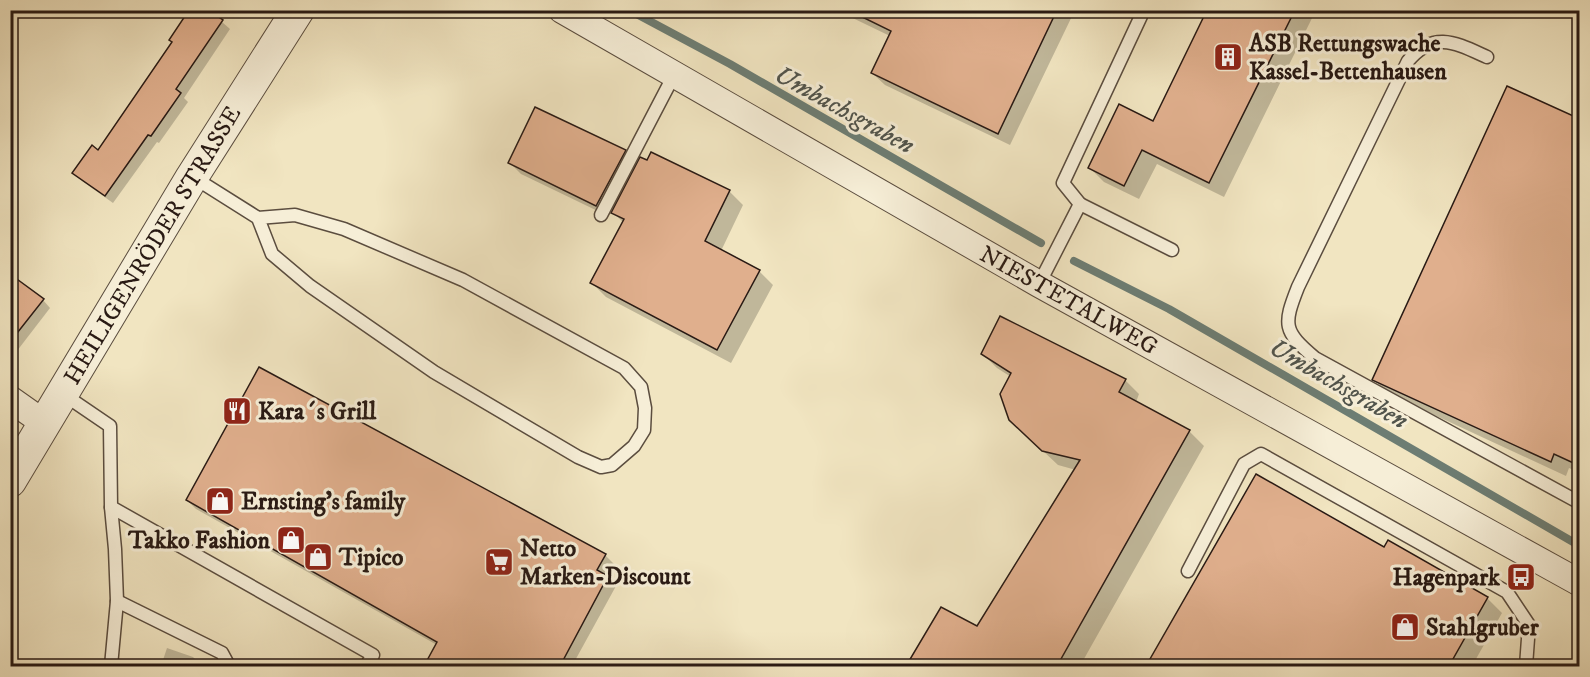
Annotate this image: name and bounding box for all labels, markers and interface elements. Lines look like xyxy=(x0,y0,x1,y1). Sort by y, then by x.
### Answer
place label: ASB Rettungswache Kassel-Bettenhausen xyxy=(1248,29,1447,87)
building icon: ASB Rettungswache Kassel-Bettenhausen xyxy=(1212,41,1244,73)
water label: Umbachsgraben xyxy=(769,58,920,162)
street label: HEILIGENRÖDER STRASSE xyxy=(58,101,248,390)
street label: NIESTETALWEG xyxy=(974,240,1163,362)
water label: Umbachsgraben xyxy=(1263,331,1414,437)
restaurant icon: Kara´s Grill xyxy=(221,395,253,427)
place label: Kara´s Grill xyxy=(258,397,377,427)
shop icon: Ernsting's family xyxy=(204,485,236,517)
place label: Ernsting's family xyxy=(241,487,406,517)
shop icon: Takko Fashion xyxy=(275,524,307,556)
place label: Takko Fashion xyxy=(127,526,270,556)
place label: Netto Marken-Discount xyxy=(520,534,691,592)
shop icon: Tipico xyxy=(302,541,334,573)
place label: Tipico xyxy=(338,543,404,573)
supermarket icon: Netto Marken-Discount xyxy=(483,546,515,578)
bus stop icon: Hagenpark xyxy=(1505,561,1537,593)
place label: Hagenpark xyxy=(1393,563,1501,593)
shop icon: Stahlgruber xyxy=(1389,611,1421,643)
place label: Stahlgruber xyxy=(1426,613,1540,643)

